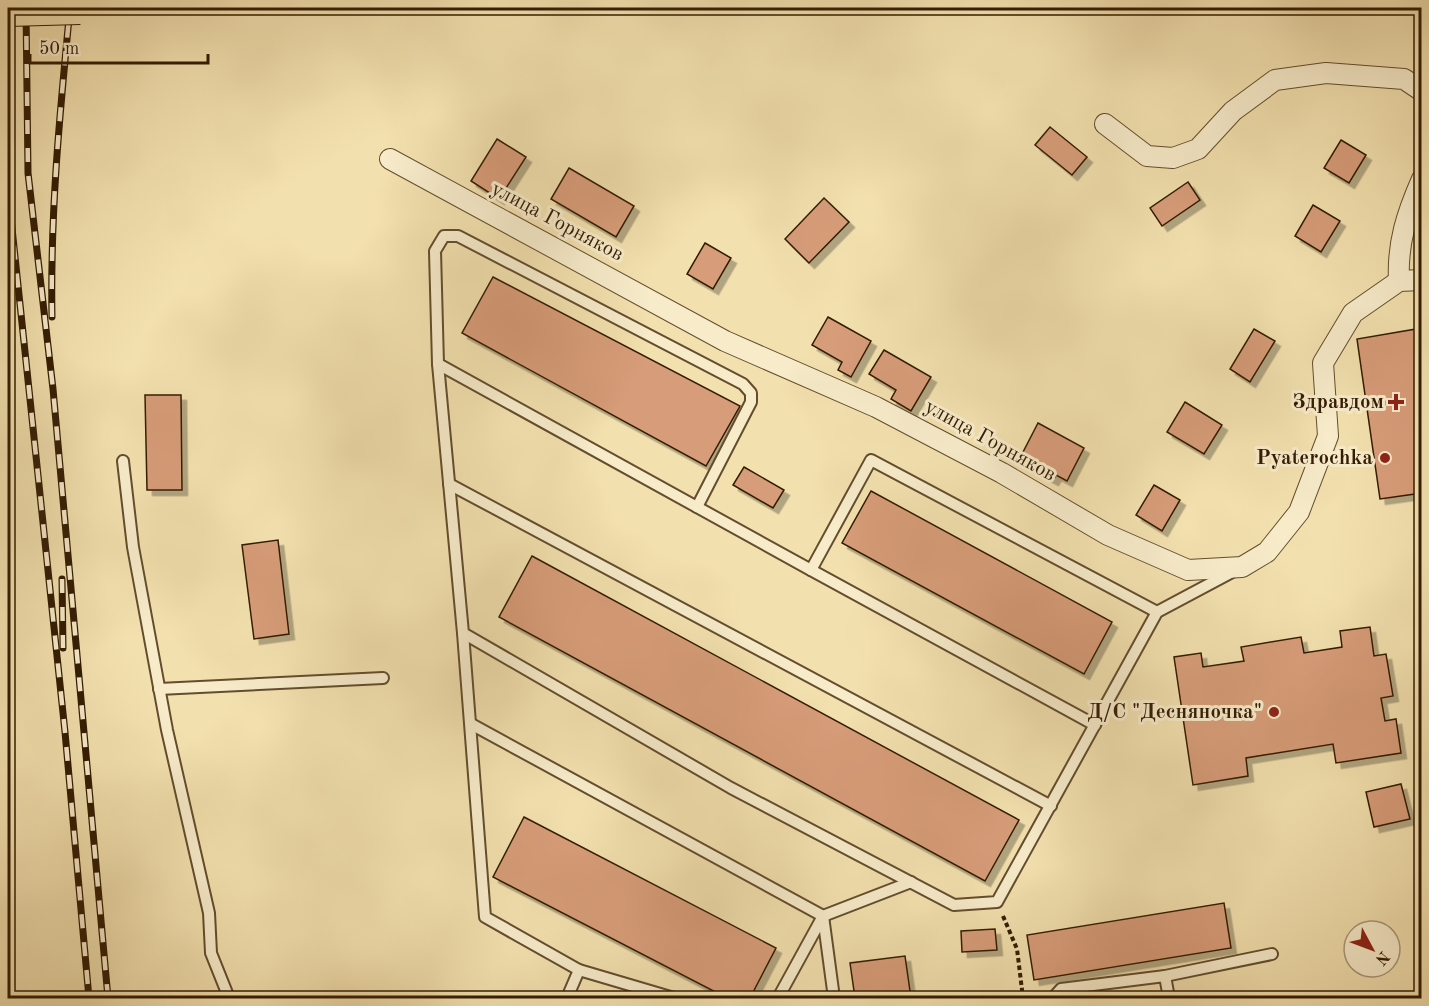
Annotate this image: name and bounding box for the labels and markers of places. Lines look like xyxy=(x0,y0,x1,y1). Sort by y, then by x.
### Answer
place label: Здравдом xyxy=(1292,392,1384,413)
marker: Здравдом xyxy=(1389,395,1403,409)
place label: Pyaterochka xyxy=(1256,448,1373,469)
marker: Pyaterochka xyxy=(1378,451,1392,465)
place label: Д/С "Десняночка" xyxy=(1087,702,1262,723)
marker: Д/С "Десняночка" xyxy=(1267,705,1281,719)

